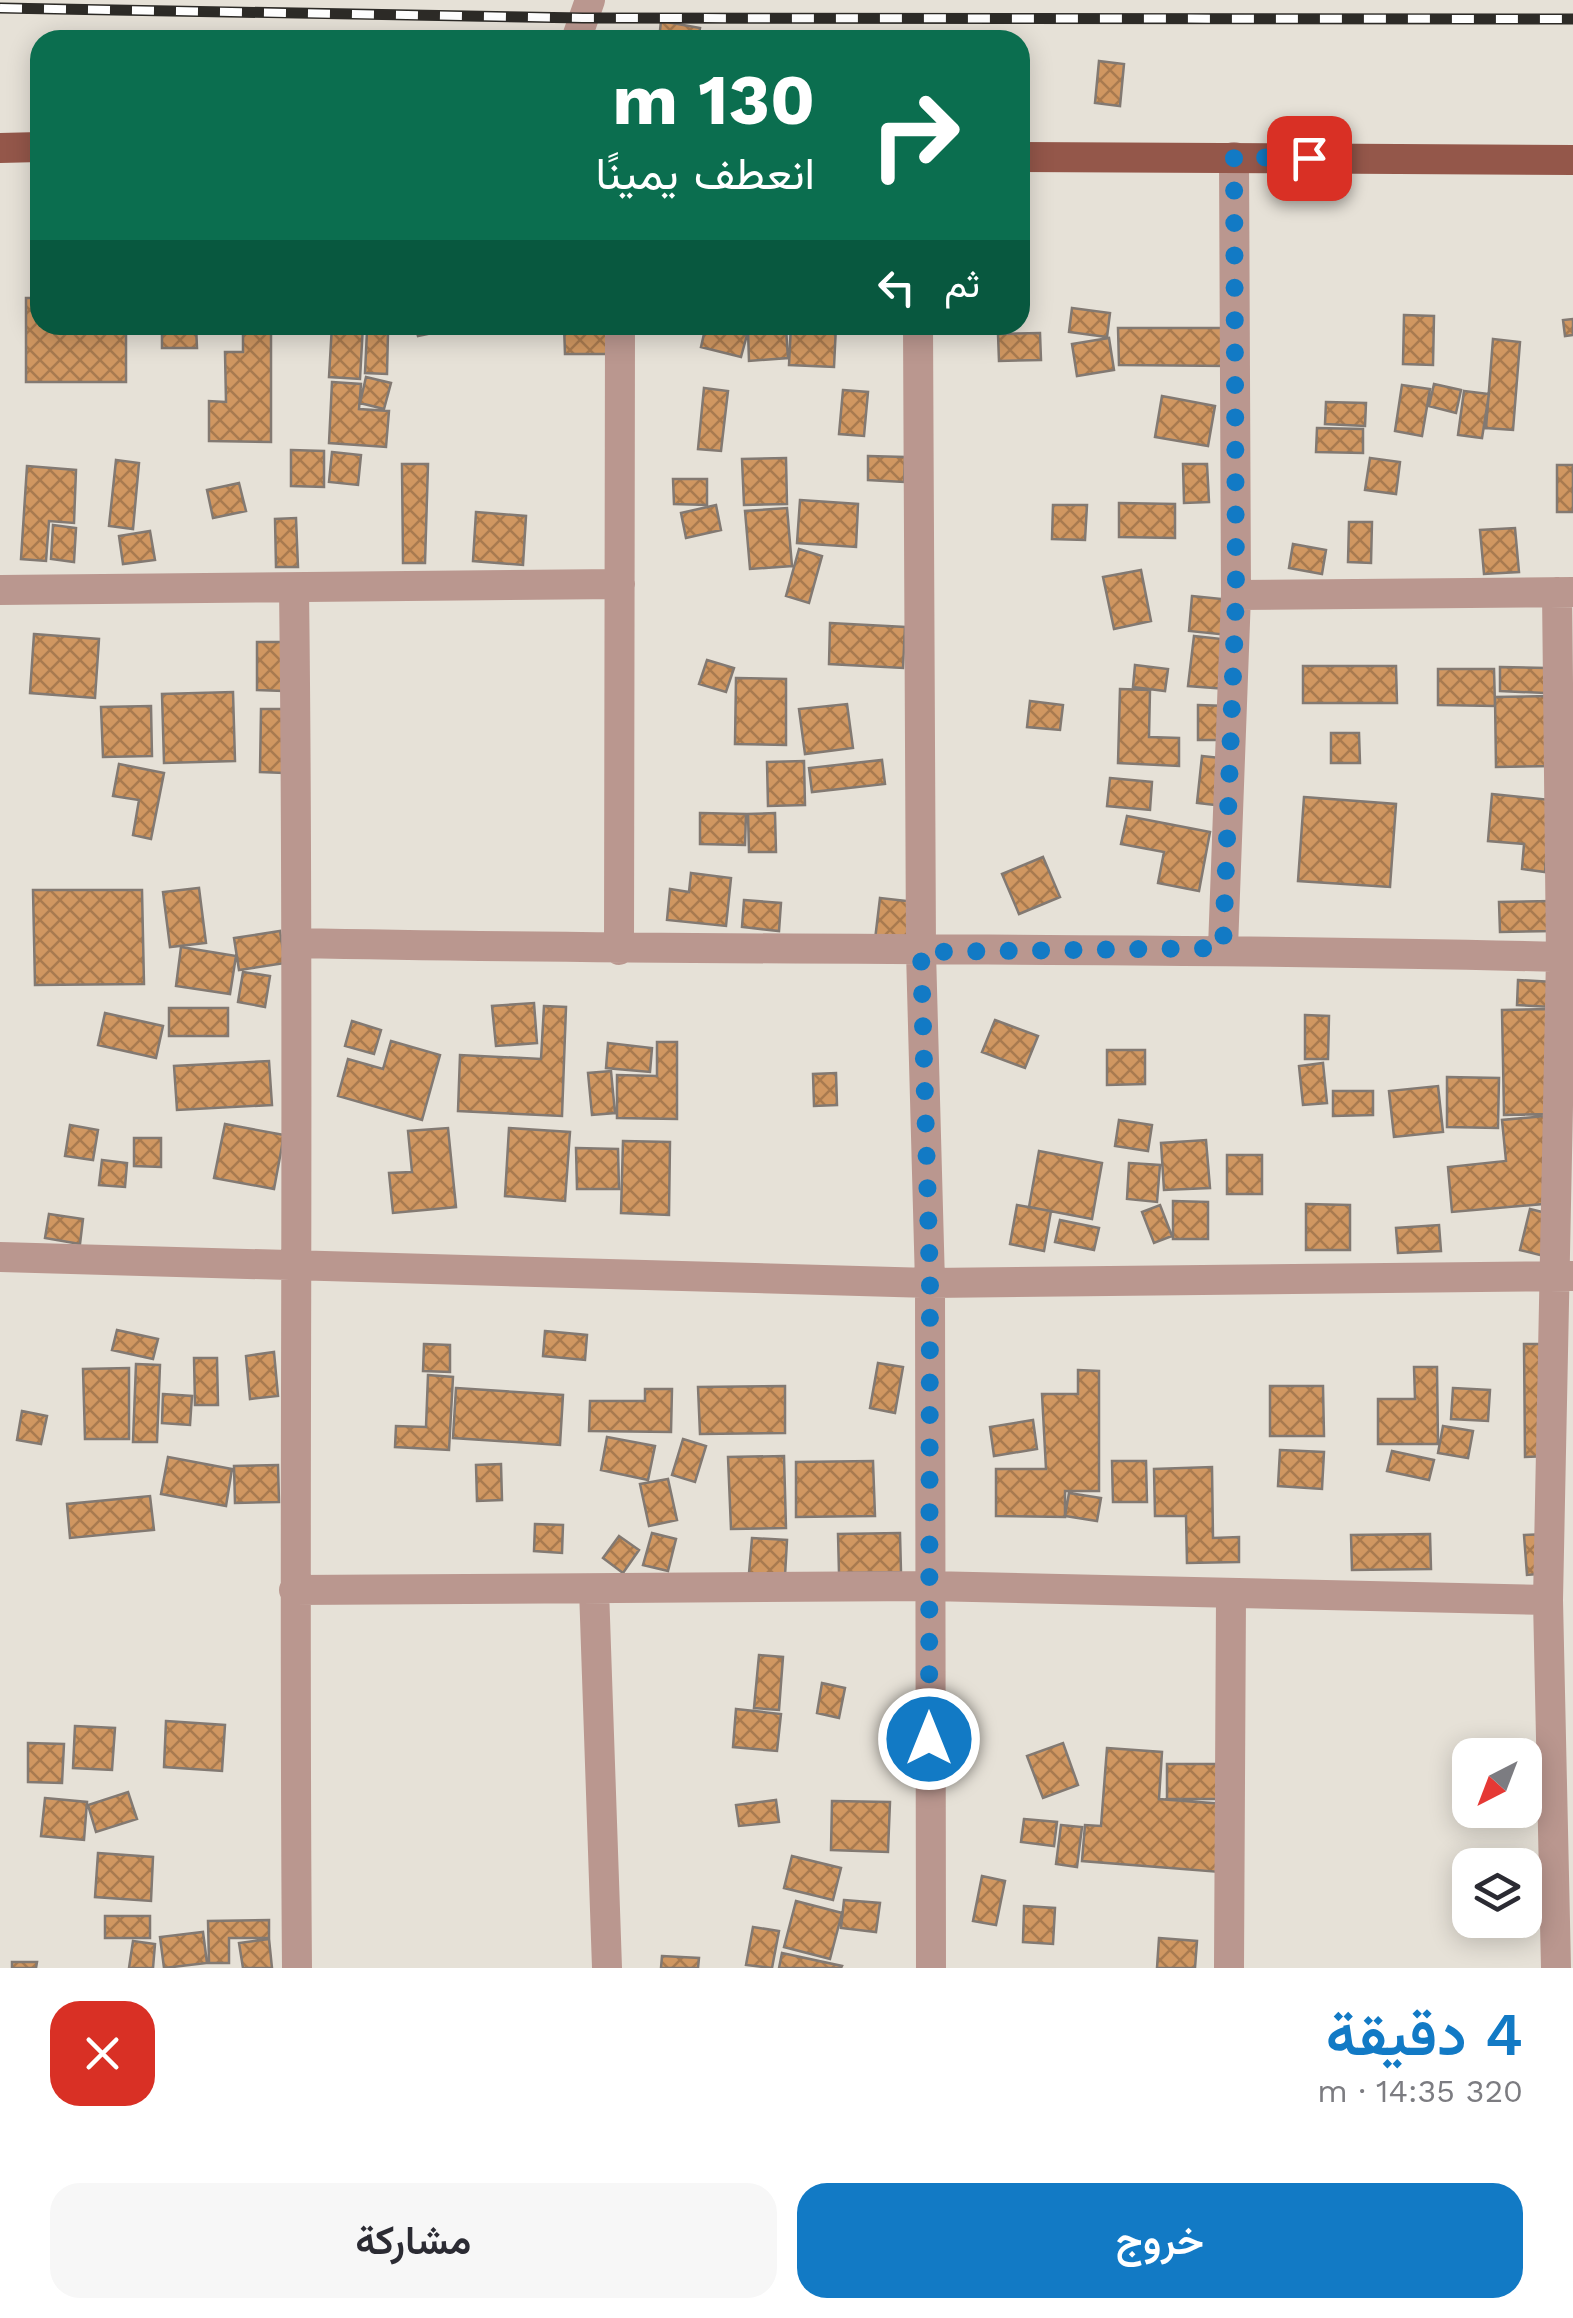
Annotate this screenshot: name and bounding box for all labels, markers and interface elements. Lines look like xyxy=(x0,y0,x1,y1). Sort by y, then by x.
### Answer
text: 130 m xyxy=(612,59,815,141)
icon: right xyxy=(850,70,980,200)
pin xyxy=(1267,116,1352,201)
icon: arrive xyxy=(1282,131,1337,186)
text: انعطف يمينًا xyxy=(595,147,815,200)
icon: left xyxy=(869,260,924,315)
text: ثم xyxy=(944,262,980,306)
position arrow xyxy=(877,1687,981,1791)
north arrow xyxy=(1452,1738,1542,1828)
map controls xyxy=(1452,1738,1542,1938)
button: layers xyxy=(1452,1848,1542,1938)
text: 4 دقيقة xyxy=(1326,1999,1523,2070)
button: close xyxy=(50,2001,155,2106)
text: 320 m · 14:35 xyxy=(1317,2072,1523,2110)
button: مشاركة xyxy=(50,2183,777,2298)
button: خروج xyxy=(797,2183,1523,2298)

